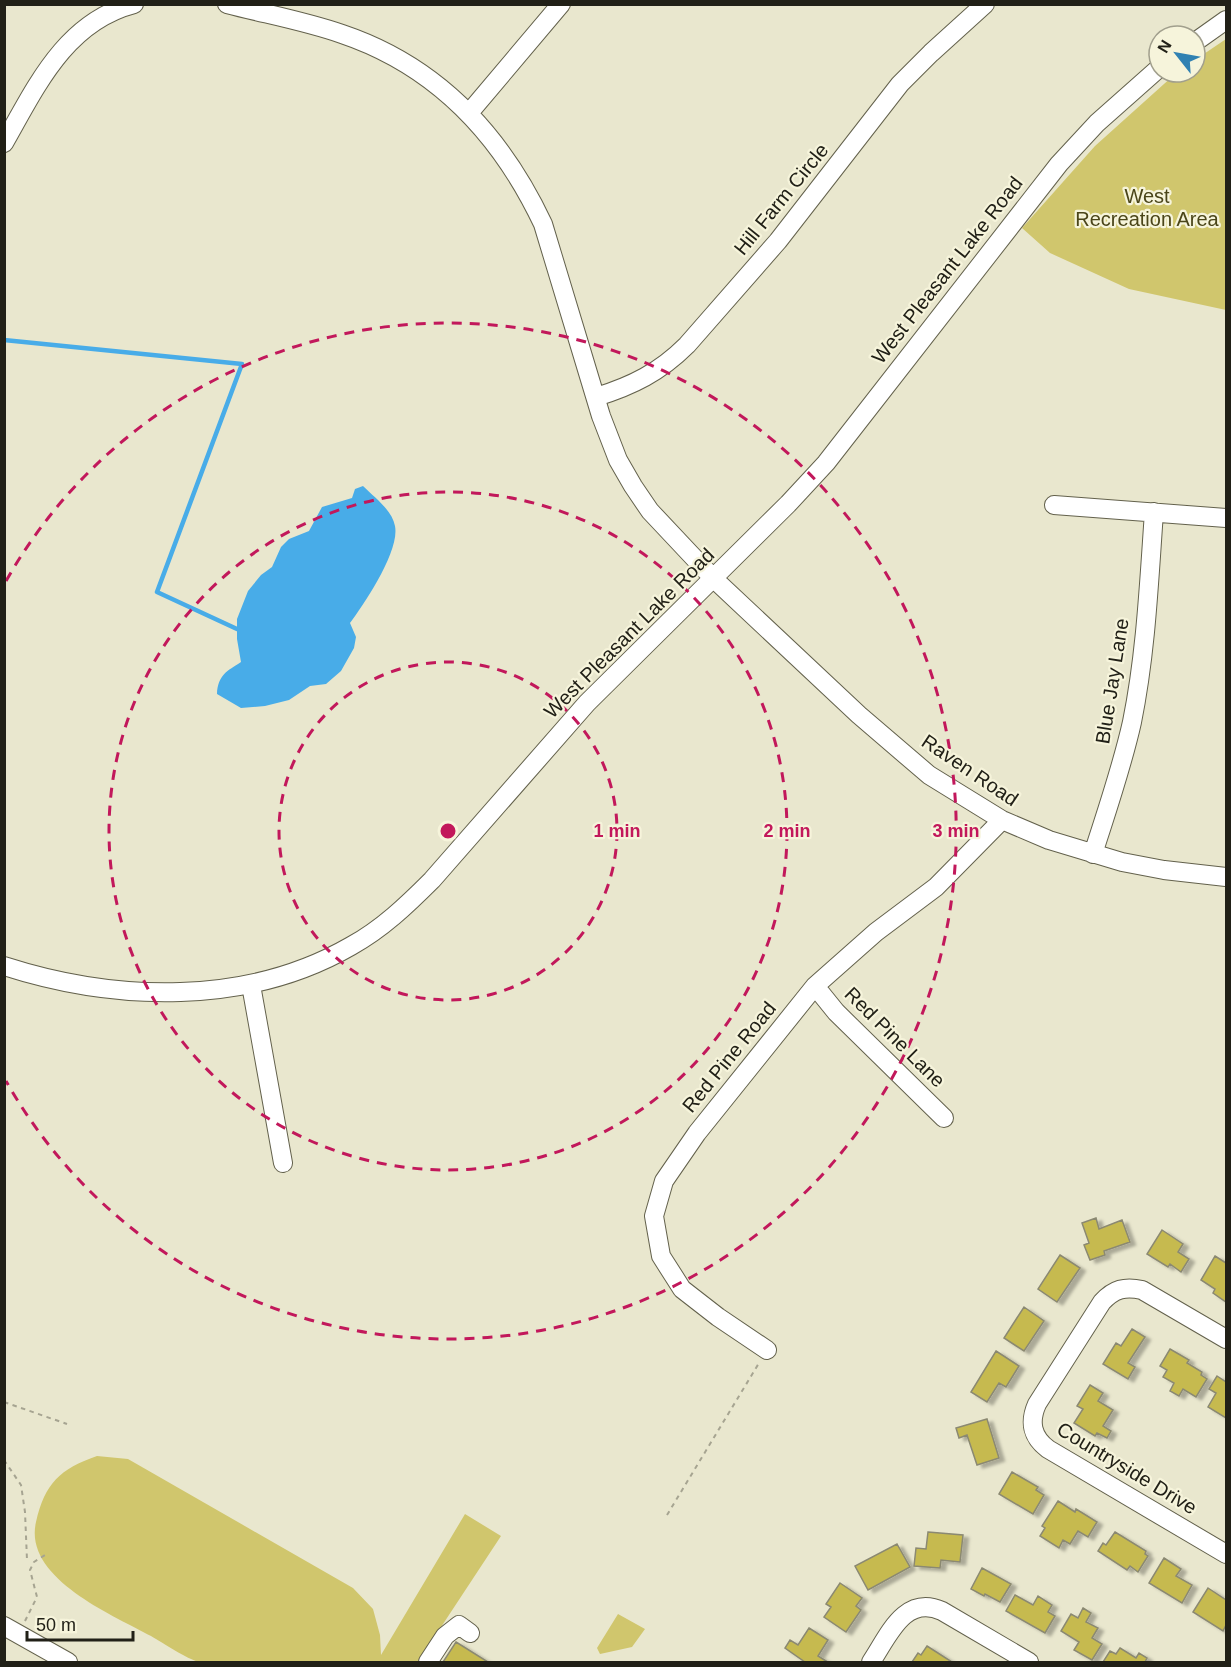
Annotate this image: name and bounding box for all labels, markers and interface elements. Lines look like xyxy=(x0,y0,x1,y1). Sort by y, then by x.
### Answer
north arrow xyxy=(1147,24,1207,84)
text: N xyxy=(1154,37,1175,56)
street label: Hill Farm Circle xyxy=(729,139,833,259)
street label: West Pleasant Lake Road xyxy=(867,172,1027,368)
park label: West Recreation Area xyxy=(1075,185,1220,230)
street label: West Pleasant Lake Road xyxy=(540,544,718,722)
street label: Blue Jay Lane xyxy=(1091,617,1133,745)
street label: Raven Road xyxy=(918,730,1022,810)
centre of rings xyxy=(438,821,458,841)
text: 1 min xyxy=(593,821,641,841)
text: 2 min xyxy=(763,821,811,841)
text: 3 min xyxy=(932,821,980,841)
street label: Red Pine Lane xyxy=(840,982,950,1092)
street label: Red Pine Road xyxy=(678,997,780,1117)
street label: Countryside Drive xyxy=(1053,1418,1201,1518)
scale bar xyxy=(27,1604,134,1642)
text: 50 m xyxy=(36,1615,76,1635)

